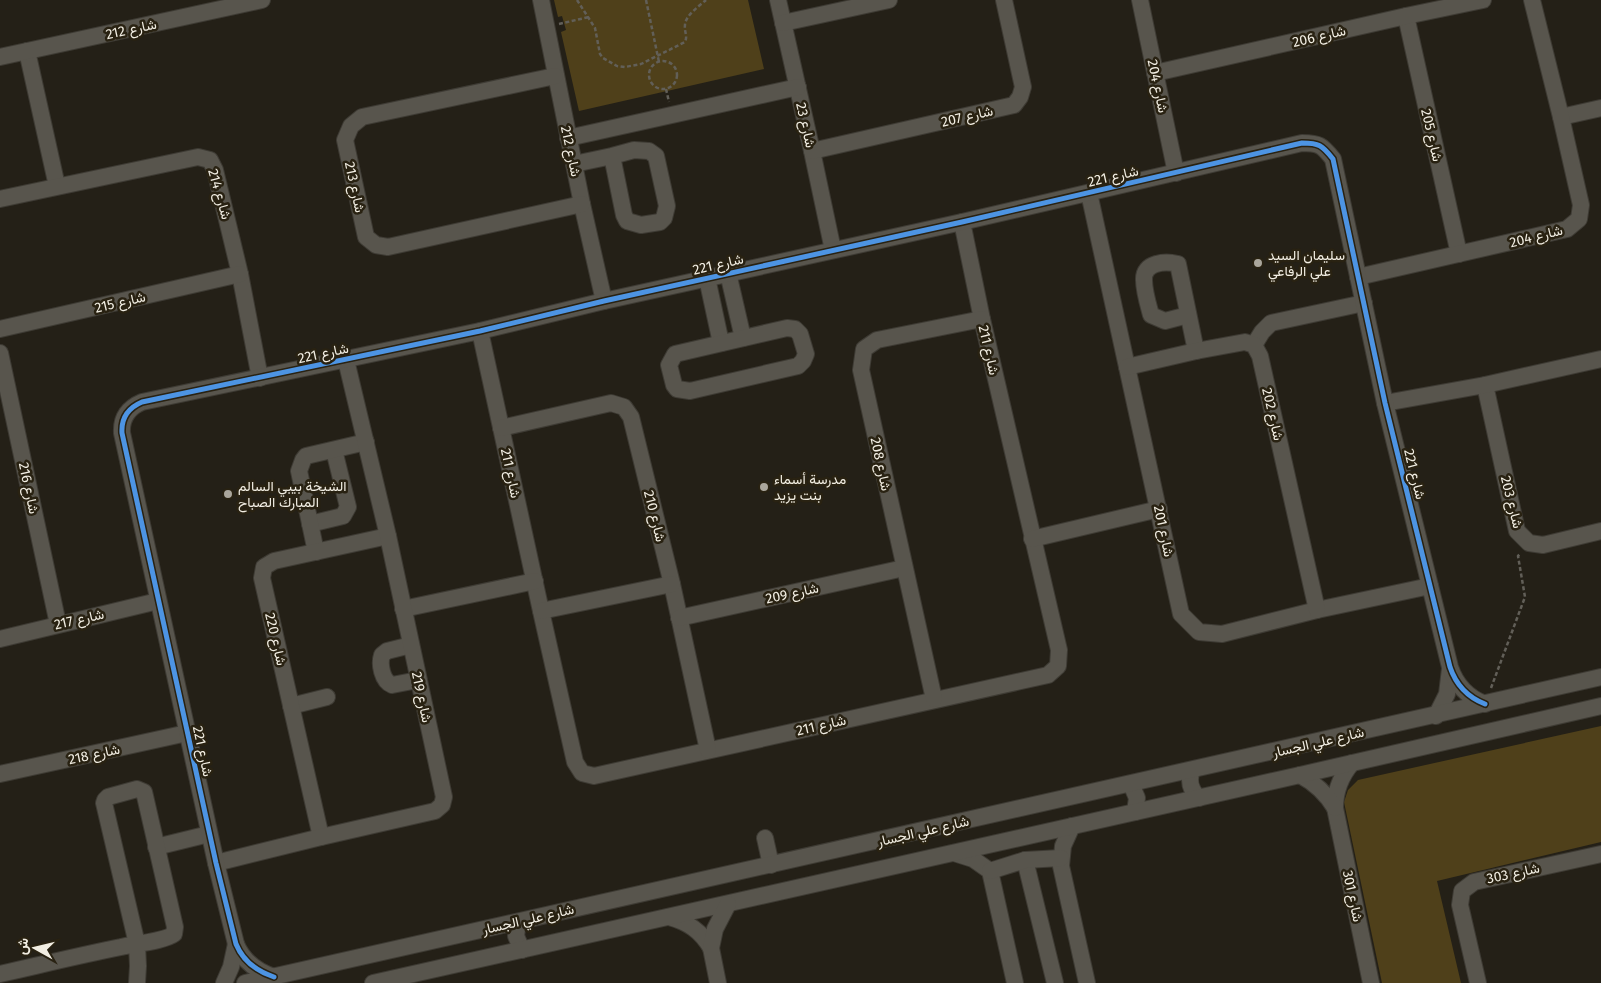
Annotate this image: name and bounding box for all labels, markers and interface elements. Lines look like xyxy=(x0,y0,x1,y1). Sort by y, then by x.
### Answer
street label: شارع 212 xyxy=(104,16,158,45)
street label: شارع 206 xyxy=(1291,22,1348,53)
street label: شارع 204 xyxy=(1142,58,1171,115)
street label: شارع 23 xyxy=(790,101,819,150)
street label: شارع 207 xyxy=(940,102,995,133)
street label: شارع 205 xyxy=(1415,107,1446,164)
street label: شارع 212 xyxy=(555,124,584,178)
street label: شارع 213 xyxy=(339,160,368,214)
street label: شارع 221 xyxy=(1086,162,1141,193)
street label: شارع 214 xyxy=(202,167,235,222)
street label: شارع 204 xyxy=(1508,222,1565,253)
place label: سليمان السيد علي الرفاعي xyxy=(1268,247,1345,283)
street label: شارع 221 xyxy=(691,250,746,281)
marker: سليمان السيد علي الرفاعي xyxy=(1252,257,1264,269)
street label: شارع 215 xyxy=(93,288,148,319)
street label: شارع 211 xyxy=(973,324,1002,377)
street label: شارع 221 xyxy=(296,340,350,369)
street label: شارع 202 xyxy=(1256,386,1287,442)
street label: شارع 208 xyxy=(865,436,894,493)
street label: شارع 211 xyxy=(495,447,524,500)
street label: شارع 221 xyxy=(1398,447,1429,502)
street label: شارع 216 xyxy=(13,461,42,516)
place label: مدرسة أسماء بنت يزيد xyxy=(774,471,846,504)
street label: شارع 203 xyxy=(1495,474,1526,531)
place label: الشيخة بيبي السالم المبارك الصباح xyxy=(238,478,347,513)
marker: مدرسة أسماء بنت يزيد xyxy=(758,481,770,493)
marker: الشيخة بيبي السالم المبارك الصباح xyxy=(222,488,234,500)
street label: شارع 210 xyxy=(638,489,669,544)
street label: شارع 201 xyxy=(1148,504,1177,559)
street label: شارع 209 xyxy=(764,580,821,609)
street label: شارع 217 xyxy=(52,605,106,635)
street label: شارع 220 xyxy=(259,611,290,668)
street label: شارع 219 xyxy=(406,670,435,725)
street label: شارع 211 xyxy=(795,712,848,741)
street label: شارع 221 xyxy=(187,724,216,778)
street label: شارع علي الجسار xyxy=(1270,724,1366,764)
street label: شارع 218 xyxy=(67,741,122,770)
street label: شارع علي الجسار xyxy=(875,813,971,853)
street label: شارع 303 xyxy=(1485,860,1541,889)
street label: شارع 301 xyxy=(1337,869,1366,924)
street label: شارع علي الجسار xyxy=(480,901,576,941)
north arrow xyxy=(10,923,60,973)
text: ش xyxy=(13,937,32,956)

